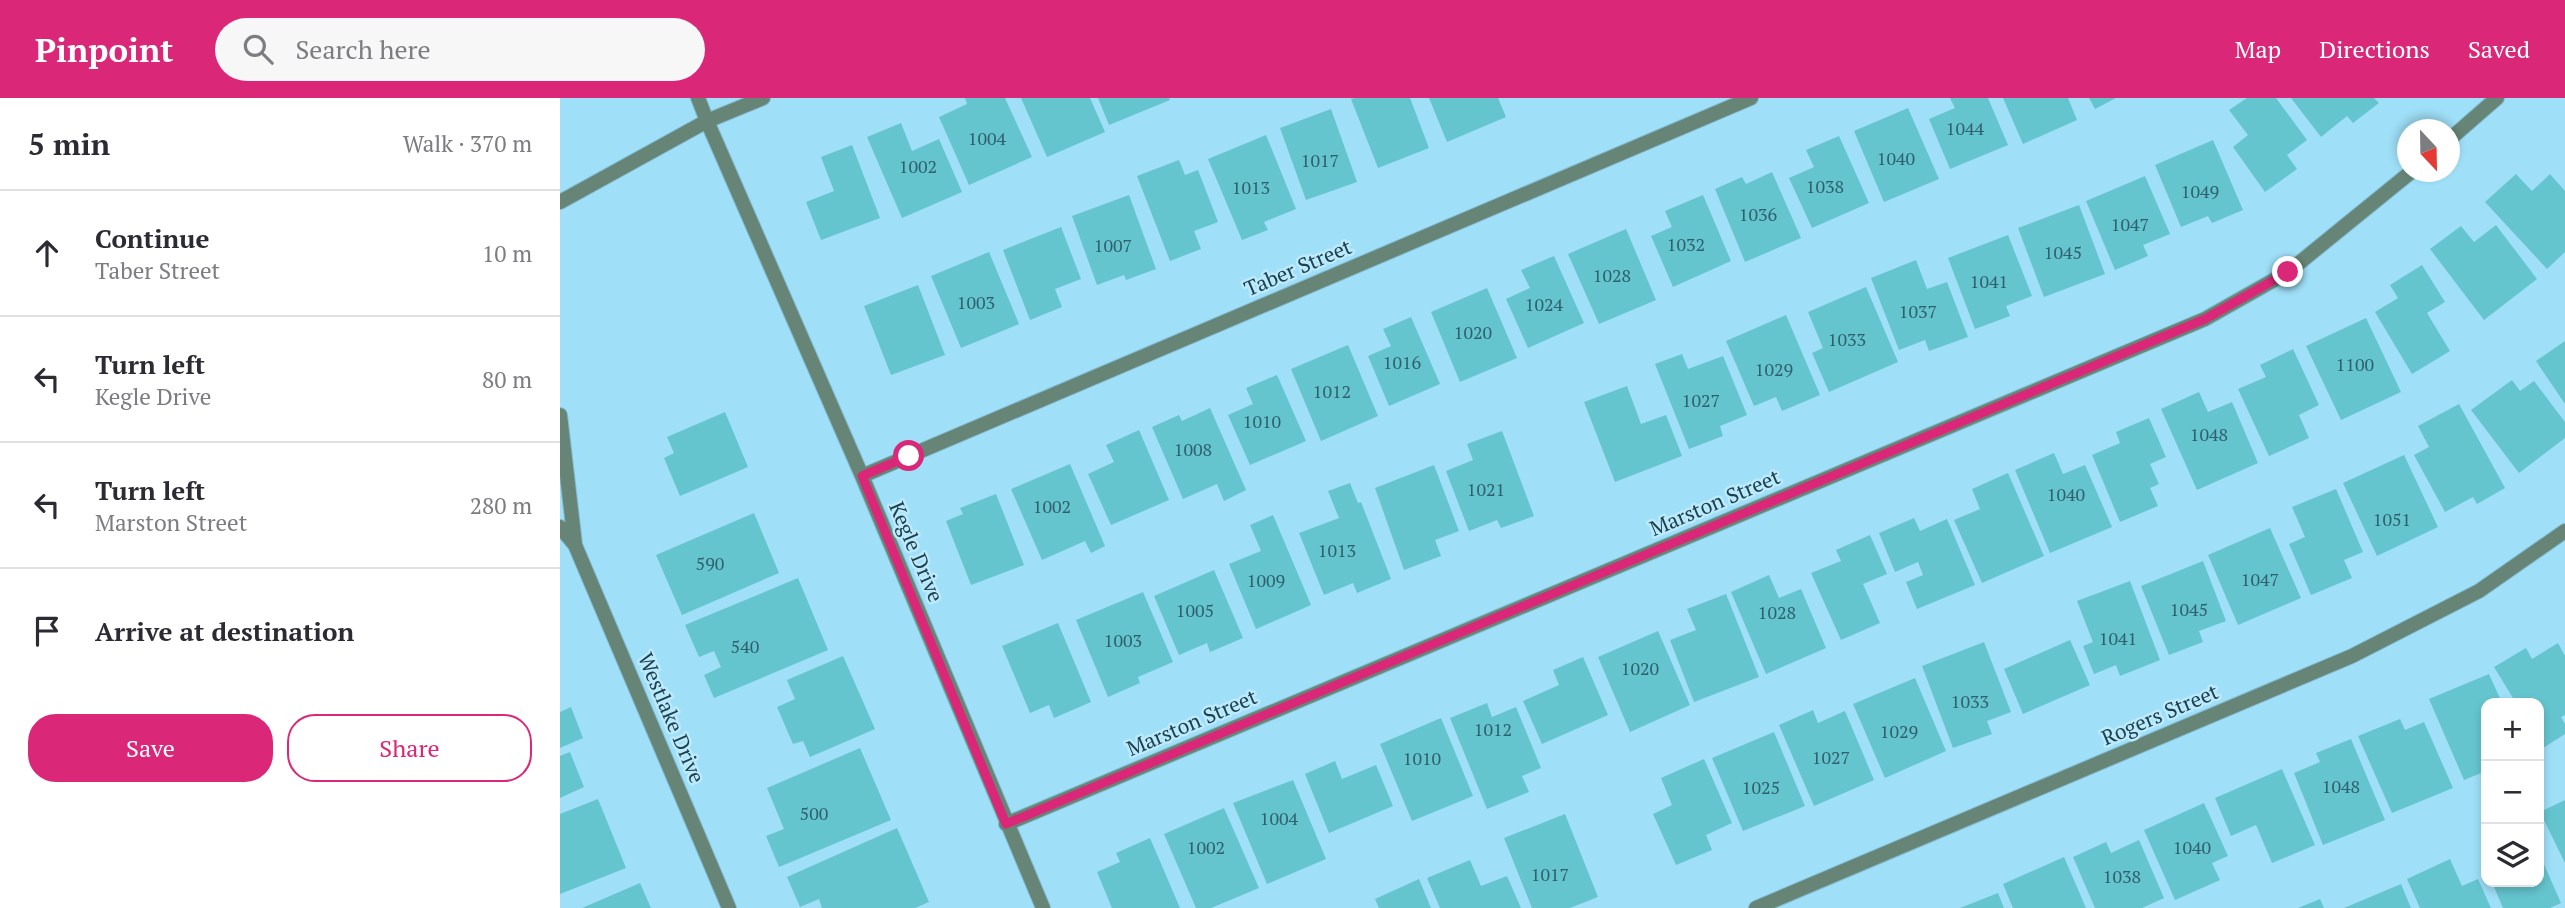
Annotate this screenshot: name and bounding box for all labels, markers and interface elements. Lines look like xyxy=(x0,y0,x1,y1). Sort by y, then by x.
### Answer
search box xyxy=(215,18,705,81)
text: Pinpoint xyxy=(35,28,173,71)
icon: search xyxy=(239,30,277,68)
text: Search here xyxy=(295,32,431,66)
text: Map xyxy=(2235,33,2281,65)
text: Directions xyxy=(2319,33,2430,65)
text: Saved xyxy=(2468,33,2530,65)
house number: 1044 xyxy=(1946,116,1985,140)
north arrow xyxy=(2397,119,2460,182)
text: 5 min xyxy=(28,124,110,164)
house number: 1004 xyxy=(968,126,1007,150)
text: Walk · 370 m xyxy=(403,128,532,159)
house number: 1040 xyxy=(1877,146,1915,170)
house number: 1017 xyxy=(1301,148,1339,172)
house number: 1002 xyxy=(899,154,937,178)
house number: 1038 xyxy=(1806,174,1844,198)
house number: 1013 xyxy=(1232,175,1270,199)
house number: 1049 xyxy=(2181,179,2219,203)
house number: 1036 xyxy=(1739,202,1778,226)
house number: 1047 xyxy=(2111,212,2149,236)
text: Continue xyxy=(95,221,209,255)
street label: Taber Street xyxy=(1240,232,1356,302)
house number: 1032 xyxy=(1667,232,1705,256)
house number: 1007 xyxy=(1094,233,1132,257)
icon: ahead xyxy=(28,234,66,272)
text: 10 m xyxy=(482,238,532,269)
house number: 1045 xyxy=(2044,240,2082,264)
text: Taber Street xyxy=(95,255,220,286)
route end xyxy=(2272,256,2303,287)
house number: 1028 xyxy=(1593,263,1631,287)
house number: 1041 xyxy=(1970,269,2008,293)
house number: 1003 xyxy=(957,290,995,314)
house number: 1024 xyxy=(1525,292,1564,316)
house number: 1037 xyxy=(1899,299,1937,323)
house number: 1020 xyxy=(1454,320,1492,344)
house number: 1033 xyxy=(1828,327,1866,351)
text: Turn left xyxy=(95,347,205,381)
house number: 1016 xyxy=(1383,350,1422,374)
house number: 1100 xyxy=(2336,352,2374,376)
house number: 1029 xyxy=(1755,357,1793,381)
icon: left xyxy=(28,360,66,398)
text: 80 m xyxy=(482,364,532,395)
house number: 1012 xyxy=(1313,379,1351,403)
text: Kegle Drive xyxy=(95,381,211,412)
house number: 1027 xyxy=(1682,388,1720,412)
house number: 1010 xyxy=(1243,409,1281,433)
house number: 1048 xyxy=(2190,422,2228,446)
house number: 1008 xyxy=(1174,437,1212,461)
route start xyxy=(893,440,924,471)
street label: Marston Street xyxy=(1645,462,1784,542)
text: Turn left xyxy=(95,473,205,507)
house number: 1021 xyxy=(1467,477,1505,501)
house number: 1040 xyxy=(2047,482,2085,506)
icon: left xyxy=(28,486,66,524)
text: 280 m xyxy=(470,490,532,521)
house number: 1002 xyxy=(1033,494,1071,518)
street label: Kegle Drive xyxy=(883,497,951,606)
text: Marston Street xyxy=(95,507,247,538)
house number: 1051 xyxy=(2373,507,2411,531)
house number: 1013 xyxy=(1318,538,1356,562)
house number: 590 xyxy=(696,551,724,575)
house number: 1047 xyxy=(2241,567,2279,591)
house number: 1009 xyxy=(1247,568,1285,592)
house number: 1045 xyxy=(2170,597,2208,621)
house number: 1005 xyxy=(1176,598,1214,622)
house number: 1028 xyxy=(1758,600,1796,624)
icon: arrive xyxy=(28,612,66,650)
text: Arrive at destination xyxy=(95,614,354,648)
house number: 1041 xyxy=(2099,626,2137,650)
house number: 1003 xyxy=(1104,628,1142,652)
house number: 540 xyxy=(731,634,759,658)
street label: Westlake Drive xyxy=(632,648,712,787)
house number: 1020 xyxy=(1621,656,1659,680)
street label: Rogers Street xyxy=(2097,677,2223,751)
street label: Marston Street xyxy=(1122,682,1261,762)
house number: 1033 xyxy=(1951,689,1989,713)
map controls xyxy=(2481,698,2544,887)
button: + xyxy=(2481,698,2544,761)
button: Save xyxy=(28,714,273,782)
button: Share xyxy=(287,714,532,782)
house number: 1012 xyxy=(1474,717,1512,741)
house number: 1029 xyxy=(1880,719,1918,743)
house number: 1027 xyxy=(1812,745,1850,769)
house number: 1010 xyxy=(1403,746,1441,770)
button: − xyxy=(2481,761,2544,824)
house number: 1048 xyxy=(2322,774,2360,798)
house number: 1025 xyxy=(1742,775,1780,799)
house number: 500 xyxy=(800,801,828,825)
house number: 1004 xyxy=(1260,806,1299,830)
button: layers xyxy=(2481,824,2544,887)
house number: 1002 xyxy=(1187,835,1225,859)
house number: 1040 xyxy=(2173,835,2211,859)
house number: 1017 xyxy=(1531,862,1569,886)
house number: 1038 xyxy=(2103,864,2141,888)

